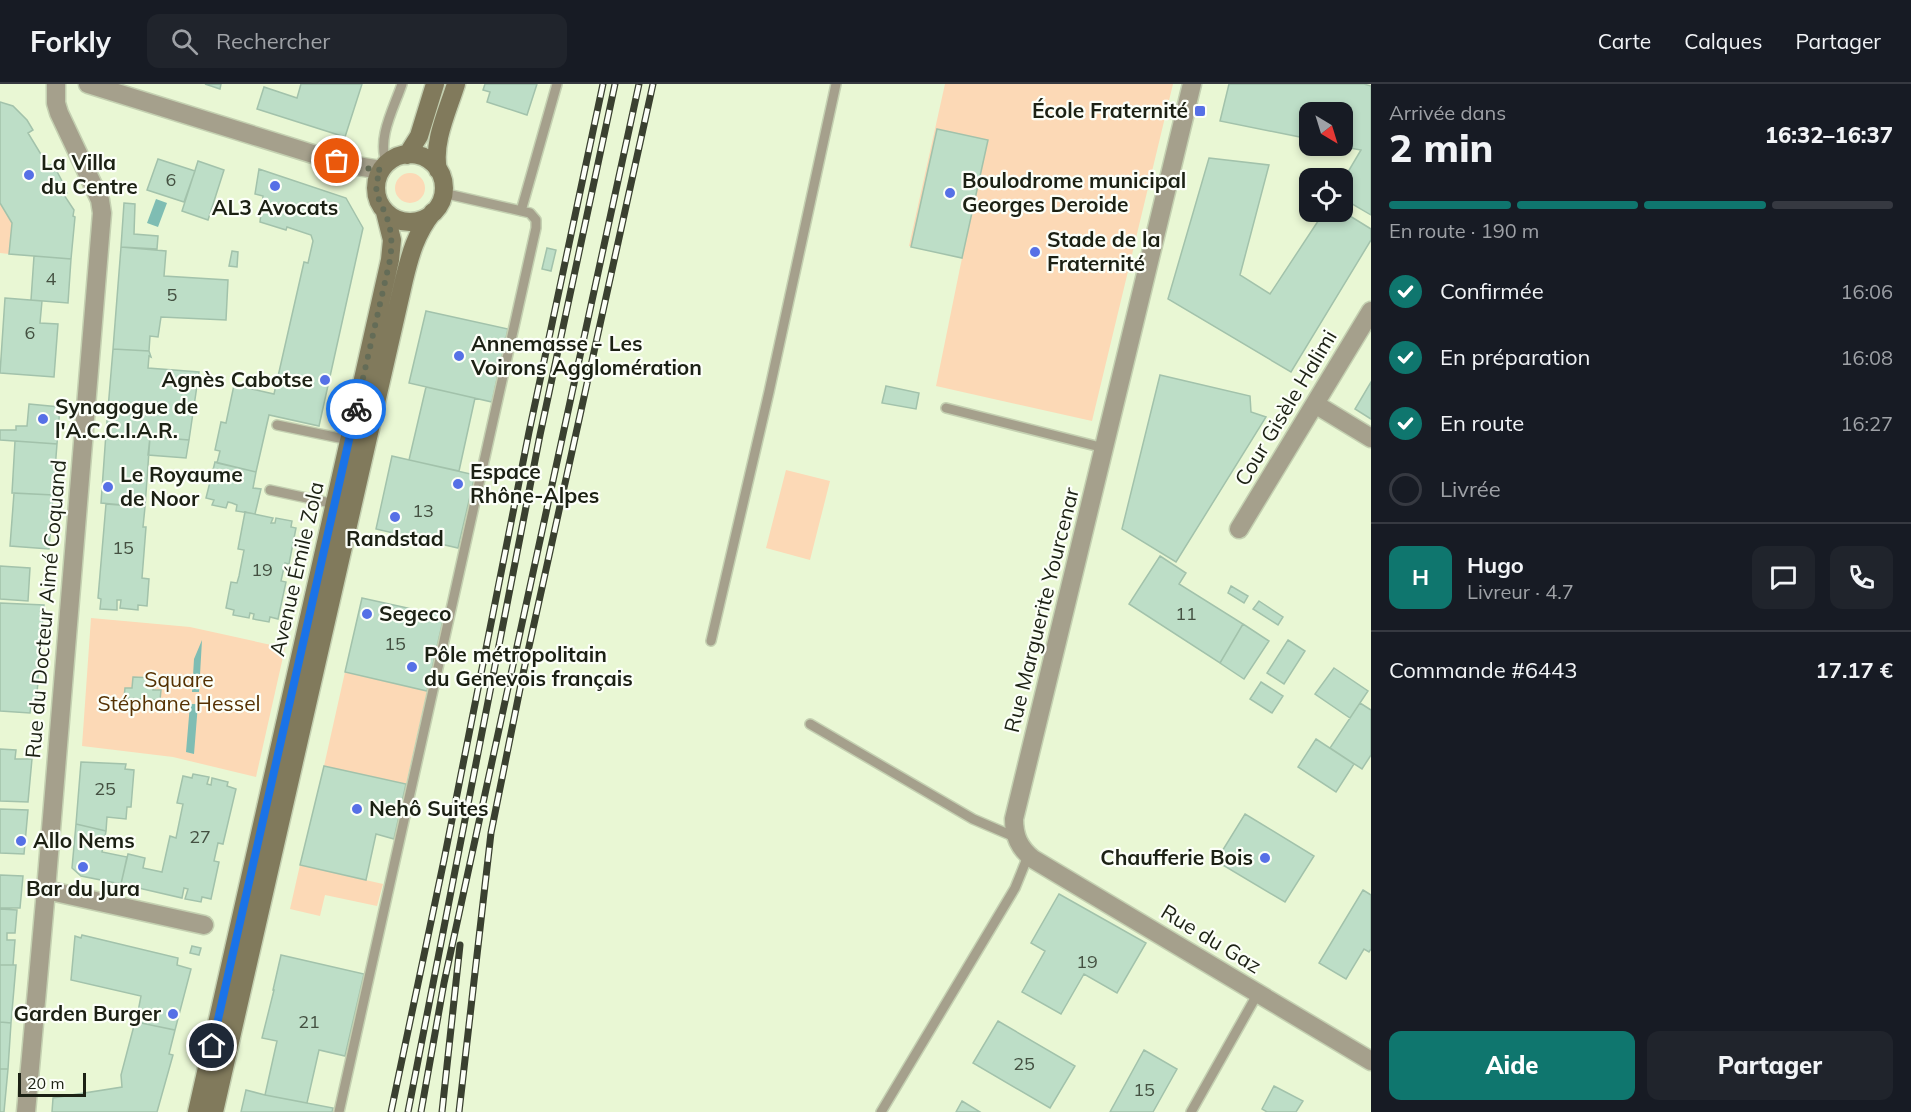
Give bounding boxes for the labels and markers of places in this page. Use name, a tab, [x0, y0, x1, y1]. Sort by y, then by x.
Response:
place label: École Fraternité	[1032, 97, 1188, 123]
marker: École Fraternité	[1193, 104, 1207, 118]
pin	[311, 135, 362, 186]
place label: La Villa du Centre	[41, 149, 138, 199]
place label: Boulodrome municipal Georges Deroide	[962, 167, 1186, 217]
marker: La Villa du Centre	[22, 168, 36, 182]
marker: AL3 Avocats	[268, 179, 282, 193]
marker: Boulodrome municipal Georges Deroide	[943, 186, 957, 200]
place label: AL3 Avocats	[212, 194, 338, 220]
place label: Stade de la Fraternité	[1047, 226, 1160, 276]
marker: Stade de la Fraternité	[1028, 245, 1042, 259]
place label: Annemasse - Les Voirons Agglomération	[470, 330, 702, 380]
marker: Annemasse - Les Voirons Agglomération	[452, 349, 466, 363]
place label: Agnès Cabotse	[161, 366, 313, 392]
marker: Agnès Cabotse	[318, 373, 332, 387]
place label: Synagogue de l'A.C.C.I.A.R.	[55, 393, 198, 443]
marker: Synagogue de l'A.C.C.I.A.R.	[36, 412, 50, 426]
place label: Espace Rhône-Alpes	[470, 458, 599, 508]
place label: Le Royaume de Noor	[120, 461, 243, 511]
marker: Espace Rhône-Alpes	[451, 477, 465, 491]
marker: Le Royaume de Noor	[101, 480, 115, 494]
marker: Randstad	[388, 510, 402, 524]
place label: Randstad	[346, 525, 444, 551]
place label: Segeco	[379, 600, 451, 626]
marker: Segeco	[360, 607, 374, 621]
place label: Pôle métropolitain du Genevois français	[424, 641, 633, 691]
marker: Pôle métropolitain du Genevois français	[405, 660, 419, 674]
place label: Nehô Suites	[369, 795, 489, 821]
marker: Nehô Suites	[350, 802, 364, 816]
place label: Allo Nems	[33, 827, 135, 853]
marker: Allo Nems	[14, 834, 28, 848]
place label: Chaufferie Bois	[1100, 844, 1253, 870]
marker: Chaufferie Bois	[1258, 851, 1272, 865]
marker: Bar du Jura	[76, 860, 90, 874]
place label: Bar du Jura	[26, 875, 140, 901]
place label: Garden Burger	[13, 1000, 162, 1026]
marker: Garden Burger	[166, 1007, 180, 1021]
pin	[186, 1020, 237, 1071]

